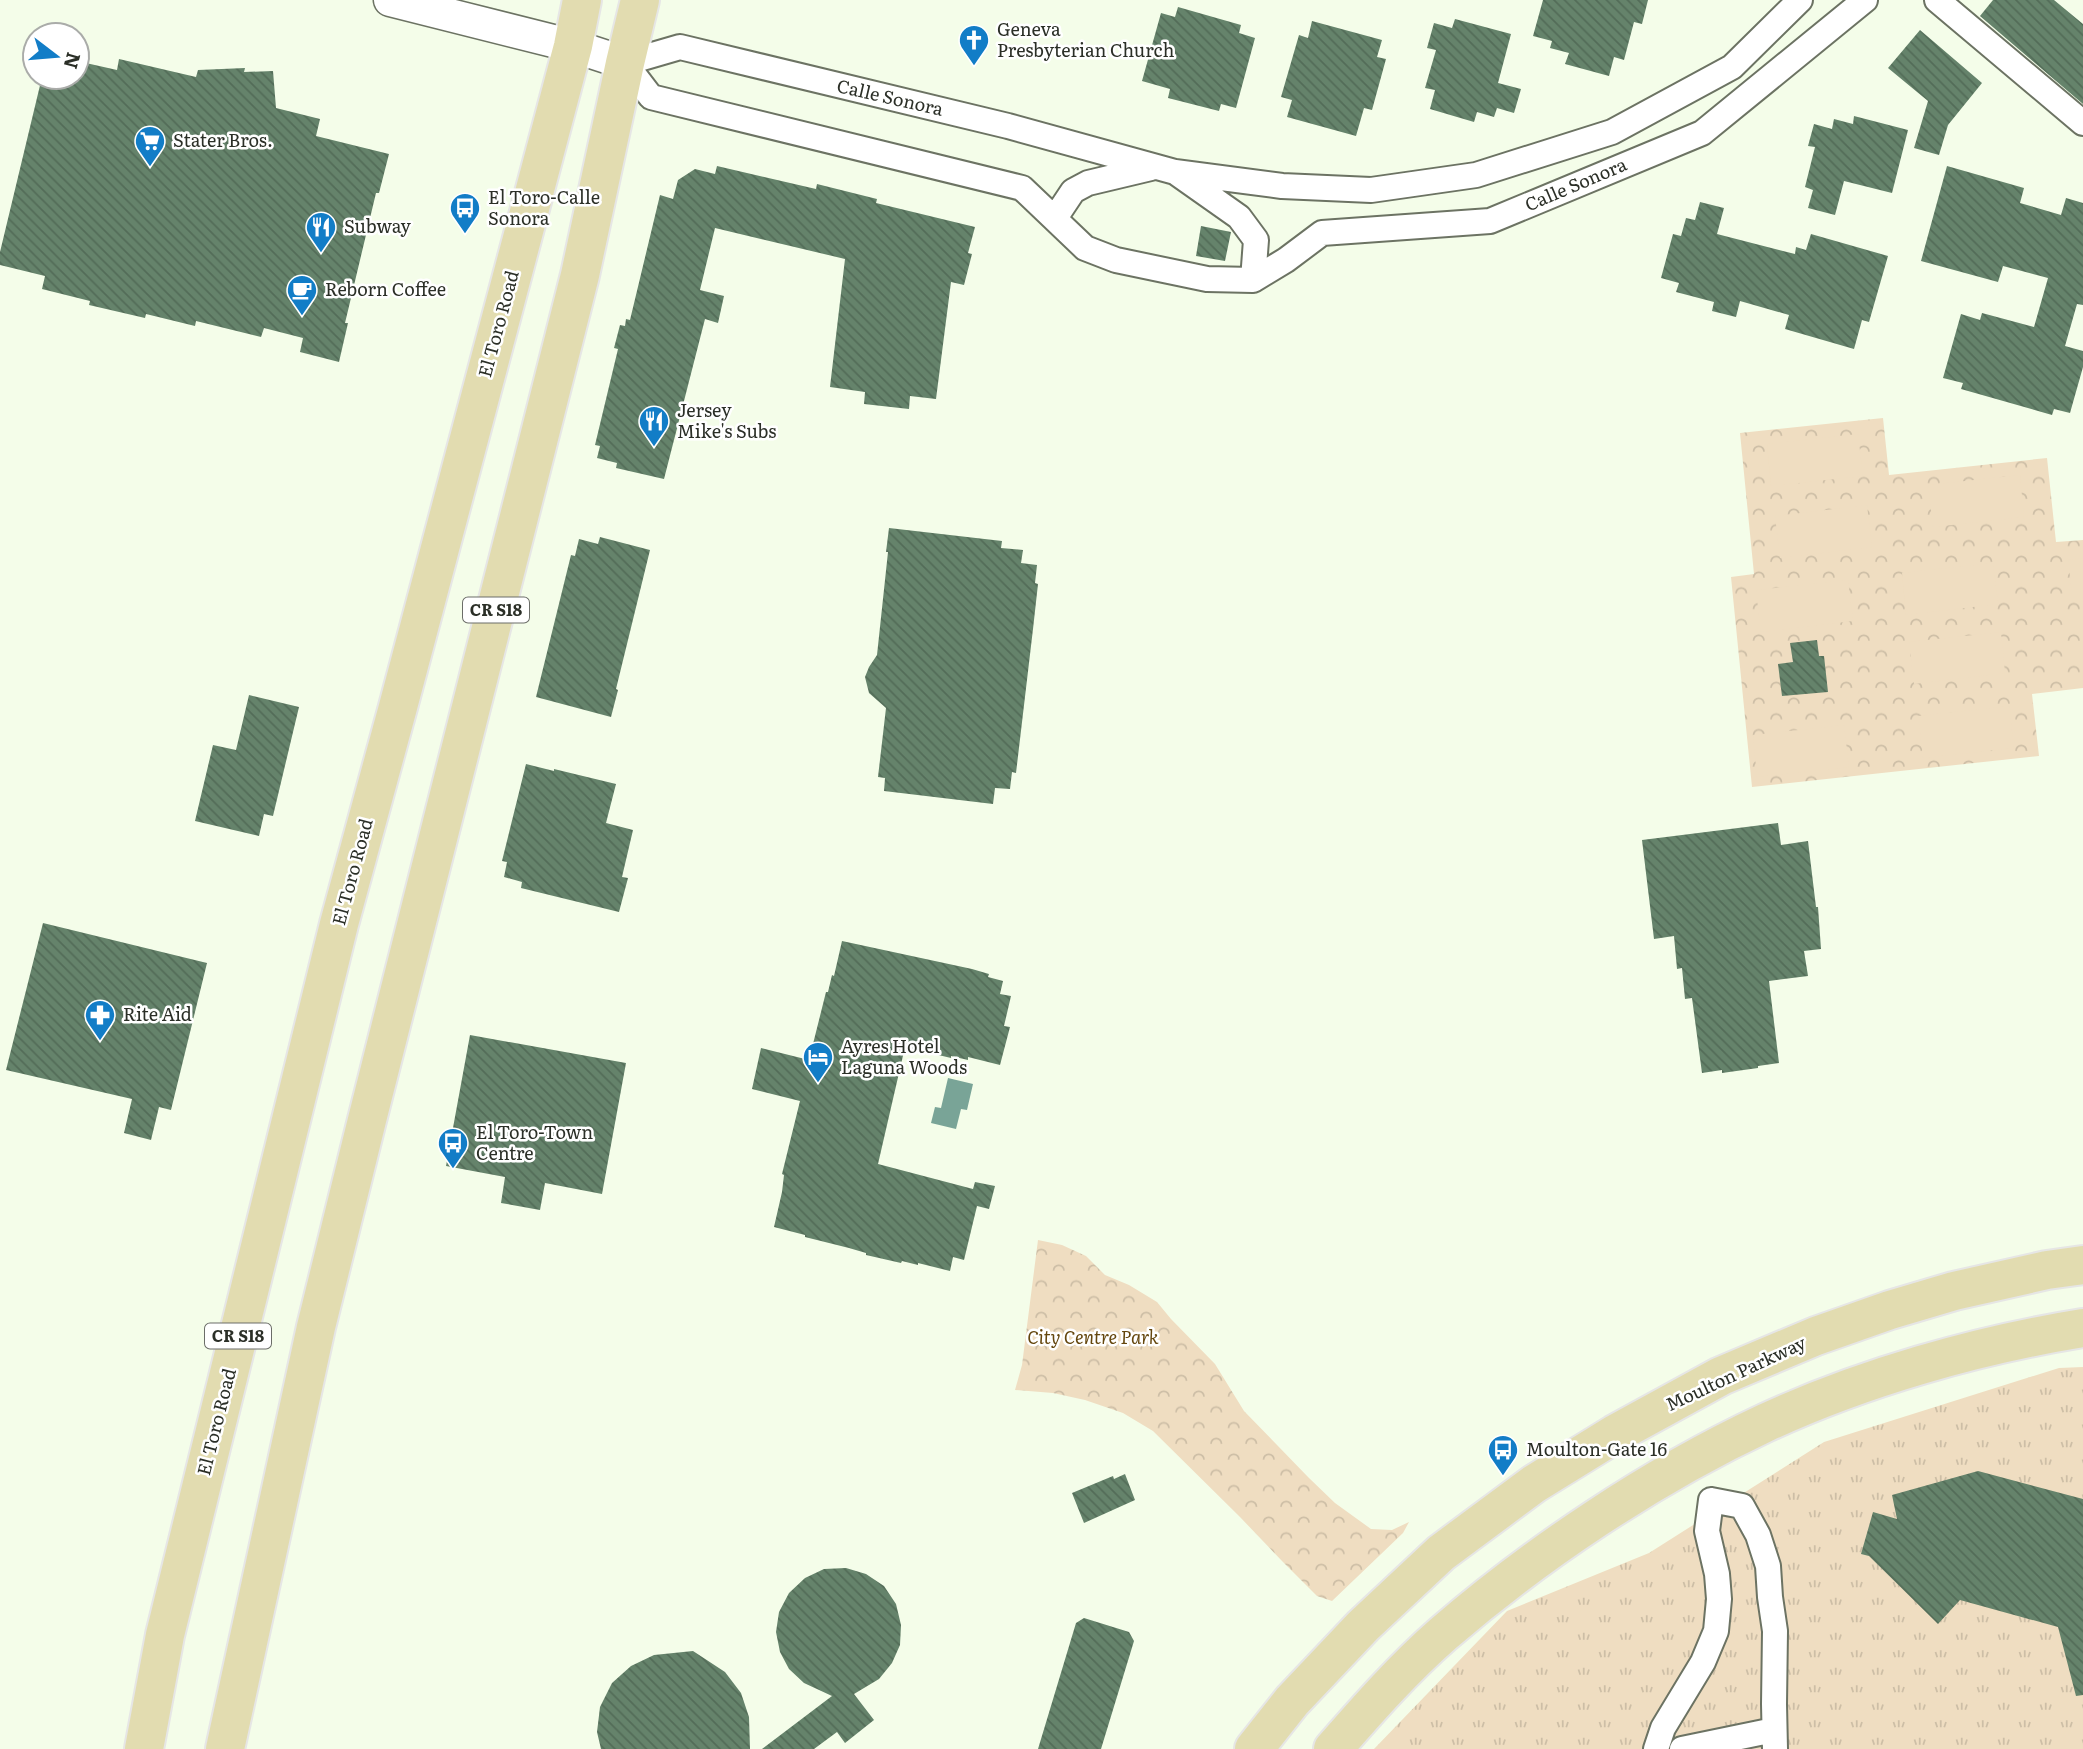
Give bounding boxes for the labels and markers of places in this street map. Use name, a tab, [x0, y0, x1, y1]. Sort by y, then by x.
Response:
place label: Geneva Presbyterian Church	[997, 15, 1174, 63]
church icon: Geneva Presbyterian Church	[957, 23, 991, 67]
supermarket icon: Stater Bros.	[133, 124, 167, 168]
place label: Stater Bros.	[173, 126, 273, 153]
place label: El Toro-Calle Sonora	[488, 183, 600, 231]
bus stop icon: El Toro-Calle Sonora	[448, 191, 482, 235]
restaurant icon: Subway	[304, 210, 338, 254]
place label: Subway	[344, 212, 411, 239]
cafe icon: Reborn Coffee	[285, 273, 319, 317]
place label: Reborn Coffee	[325, 275, 446, 302]
place label: Jersey Mike's Subs	[677, 396, 776, 444]
restaurant icon: Jersey Mike's Subs	[637, 404, 671, 448]
pharmacy icon: Rite Aid	[83, 998, 117, 1042]
place label: Rite Aid	[123, 1000, 192, 1027]
place label: Ayres Hotel Laguna Woods	[841, 1032, 967, 1080]
hotel icon: Ayres Hotel Laguna Woods	[801, 1040, 835, 1084]
place label: El Toro-Town Centre	[476, 1118, 593, 1166]
bus stop icon: El Toro-Town Centre	[436, 1126, 470, 1170]
bus stop icon: Moulton-Gate 16	[1486, 1433, 1520, 1477]
place label: Moulton-Gate 16	[1526, 1435, 1667, 1462]

